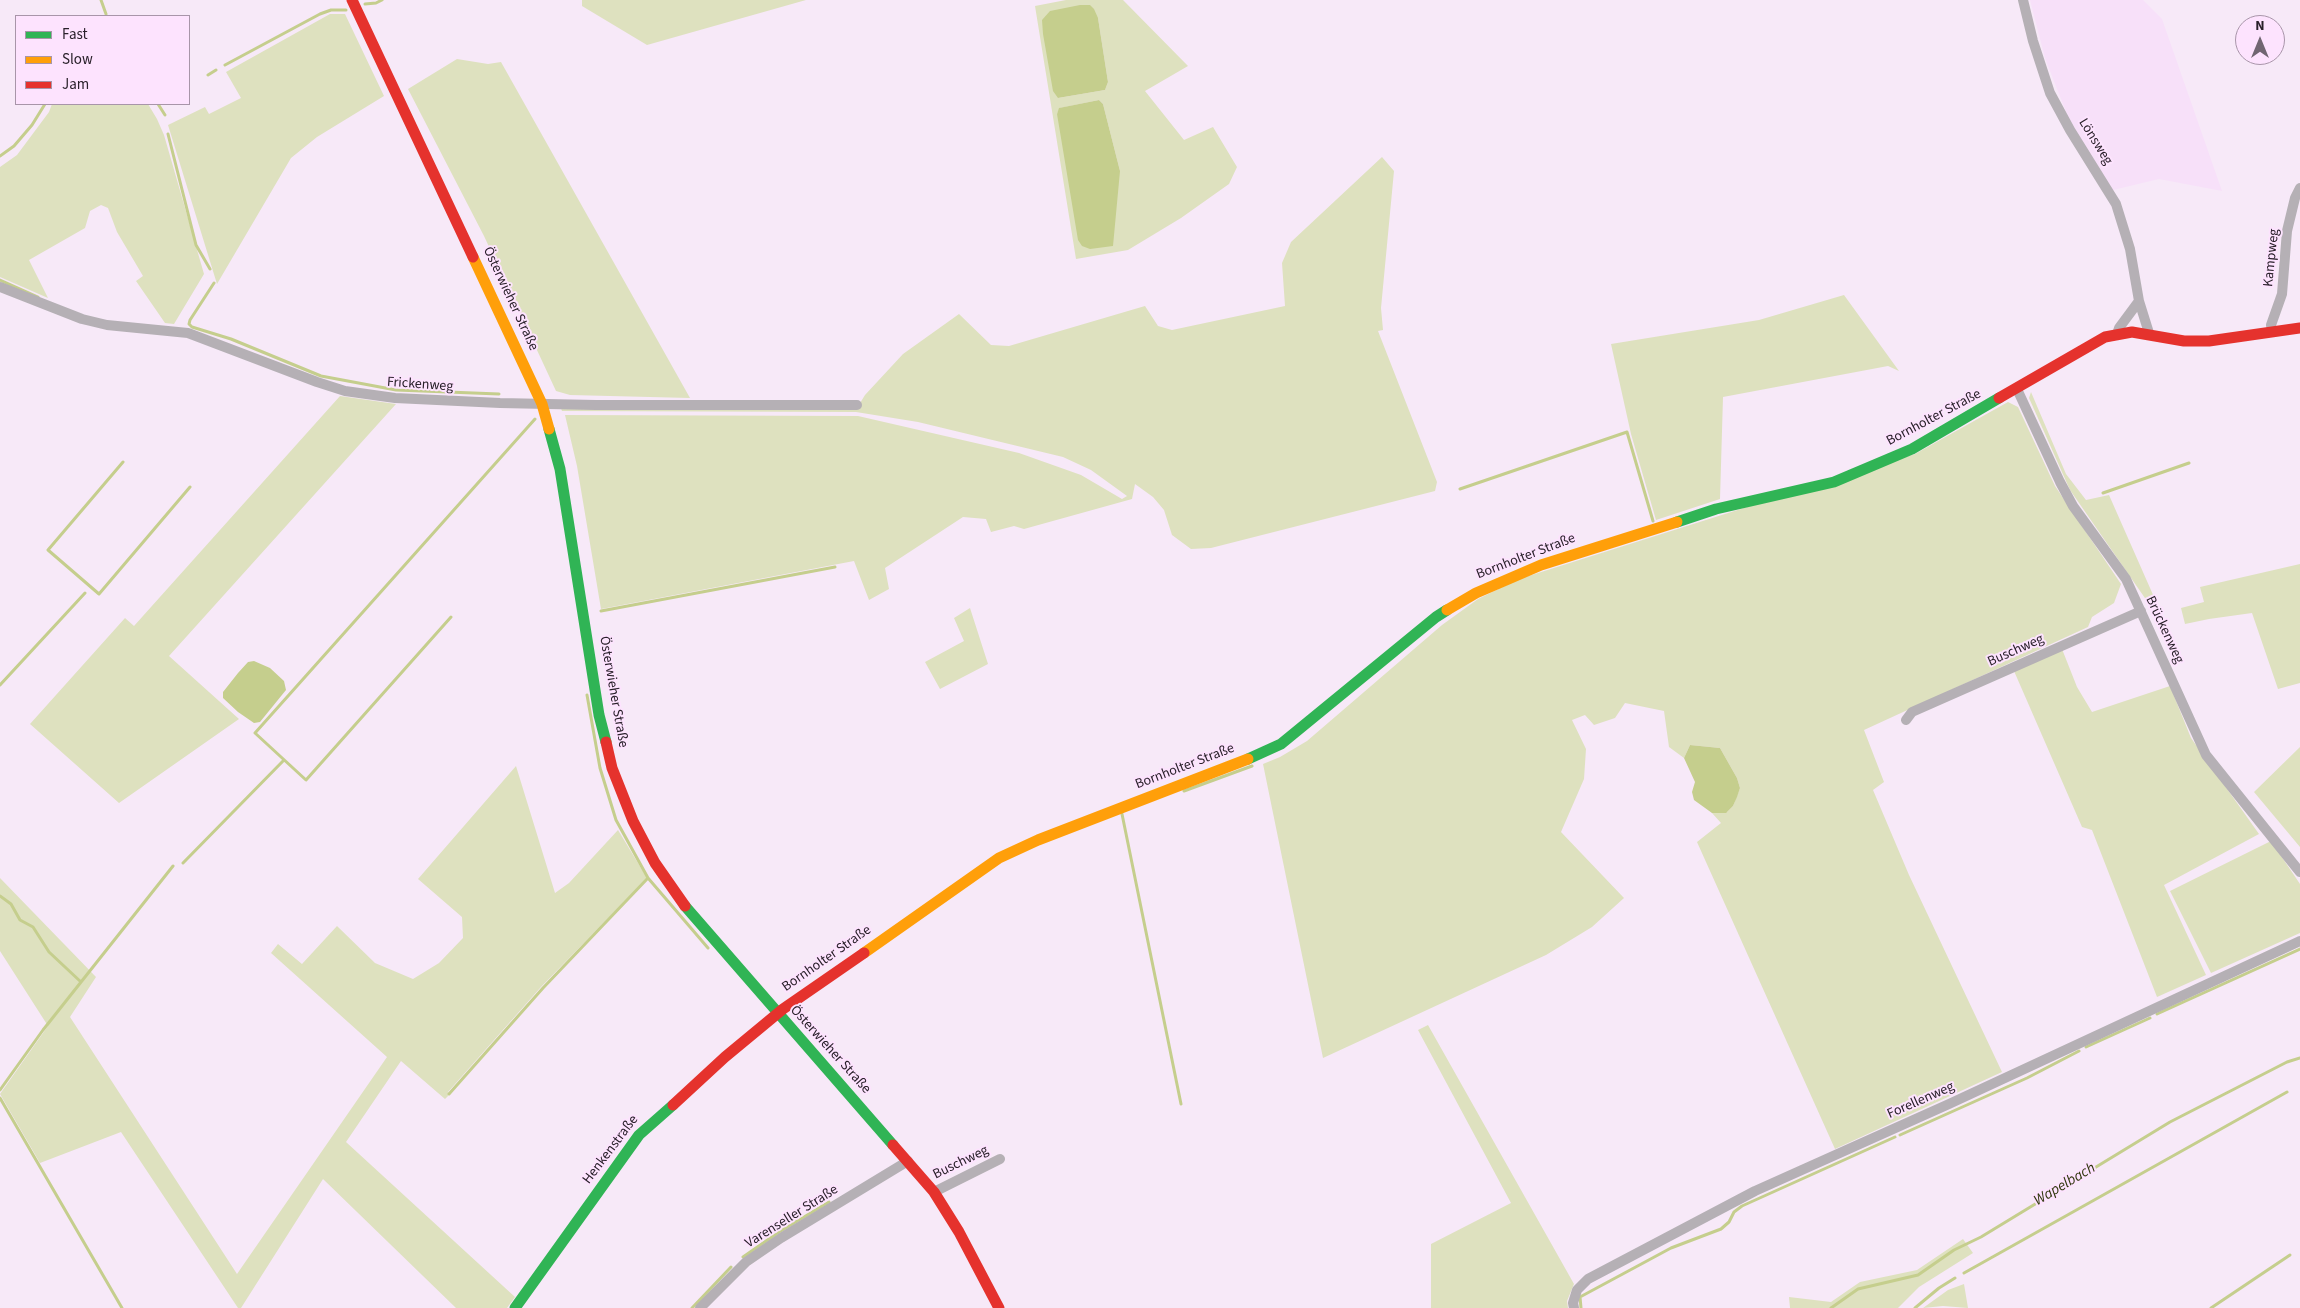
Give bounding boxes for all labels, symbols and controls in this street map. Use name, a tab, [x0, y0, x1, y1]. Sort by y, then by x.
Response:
legend	[15, 15, 190, 105]
north arrow	[2235, 15, 2285, 65]
text: N	[2255, 16, 2265, 36]
text: Fast	[62, 24, 88, 45]
text: Slow	[62, 49, 93, 70]
text: Jam	[62, 74, 89, 95]
street label: Lönsweg	[2074, 116, 2116, 168]
street label: Kampweg	[2261, 228, 2283, 288]
street label: Österwieher Straße	[479, 244, 541, 354]
street label: Frickenweg	[386, 374, 454, 396]
street label: Bornholter Straße	[1884, 386, 1984, 450]
street label: Bornholter Straße	[1474, 530, 1578, 584]
street label: Brückenweg	[2141, 594, 2187, 666]
street label: Buschweg	[1985, 631, 2047, 671]
street label: Österwieher Straße	[595, 635, 631, 749]
street label: Bornholter Straße	[1133, 740, 1237, 794]
street label: Bornholter Straße	[779, 922, 875, 996]
street label: Österwieher Straße	[786, 1003, 874, 1097]
street label: Forellenweg	[1885, 1079, 1957, 1123]
street label: Henkenstraße	[580, 1112, 642, 1188]
street label: Buschweg	[931, 1142, 991, 1184]
water label: Wapelbach	[2031, 1160, 2099, 1210]
street label: Varenseller Straße	[742, 1182, 842, 1252]

